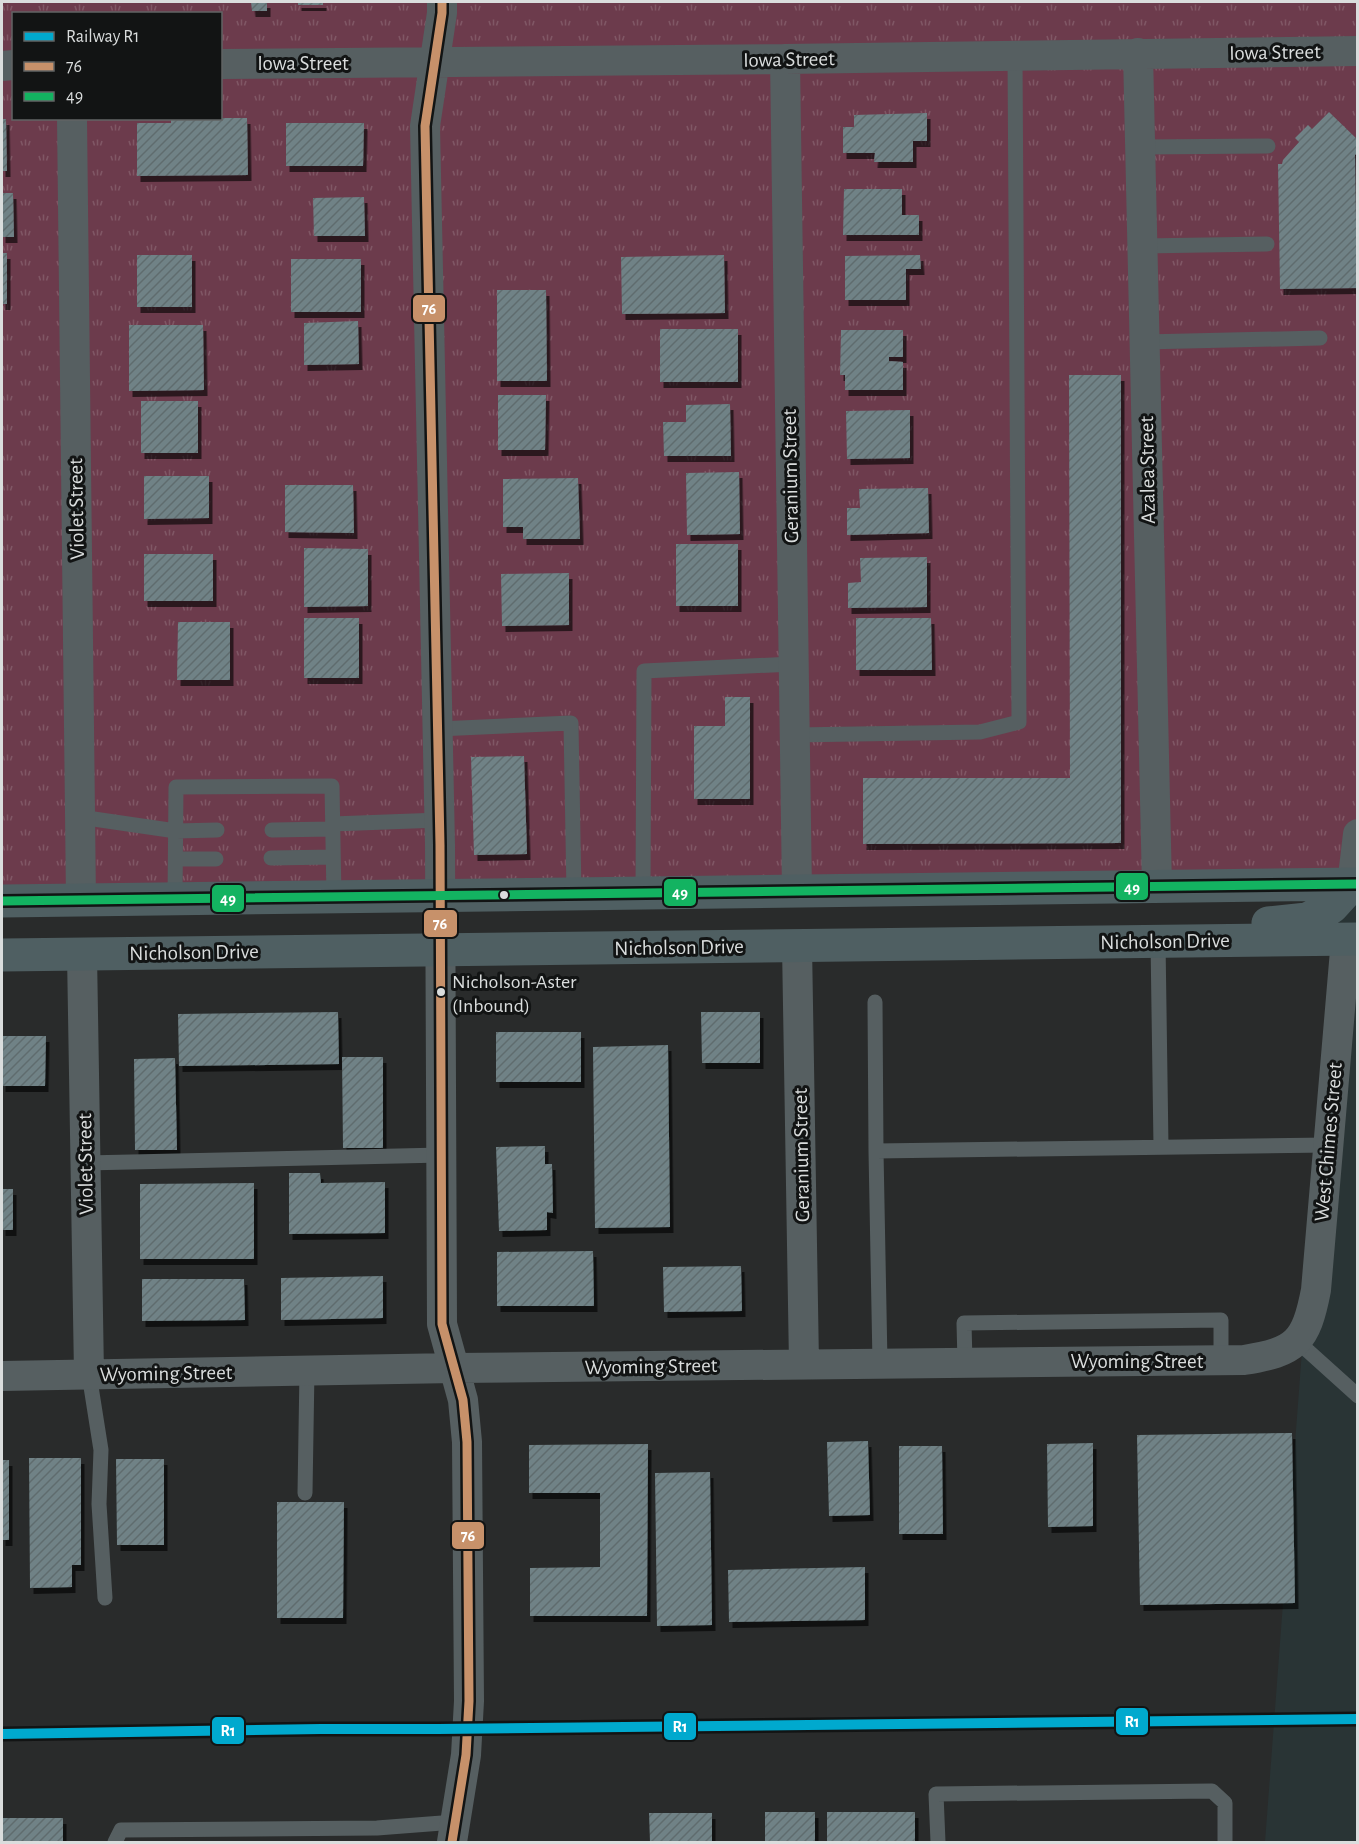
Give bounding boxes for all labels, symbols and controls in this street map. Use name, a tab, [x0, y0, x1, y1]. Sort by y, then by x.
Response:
legend	[12, 12, 222, 120]
text: Railway R1	[66, 28, 140, 46]
street label: Iowa Street	[1229, 41, 1321, 64]
street label: Iowa Street	[743, 48, 835, 71]
street label: Iowa Street	[257, 53, 349, 74]
text: 76	[66, 58, 82, 76]
text: 49	[66, 88, 83, 106]
line badge: 76	[412, 294, 446, 323]
text: 76	[422, 301, 437, 317]
street label: Geranium Street	[779, 408, 802, 543]
street label: Azalea Street	[1136, 416, 1159, 524]
street label: Violet Street	[65, 458, 88, 560]
line badge: 49	[1115, 872, 1149, 901]
line badge: 49	[663, 878, 697, 907]
text: 49	[1124, 880, 1140, 896]
line badge: 49	[211, 884, 245, 913]
text: 49	[672, 885, 688, 901]
unlabelled marker	[498, 889, 510, 901]
text: 49	[220, 891, 236, 907]
line badge: 76	[423, 909, 458, 938]
text: 76	[433, 916, 448, 932]
street label: Nicholson Drive	[1100, 930, 1230, 953]
street label: Nicholson Drive	[614, 936, 744, 959]
street label: Nicholson Drive	[129, 941, 259, 964]
place label: Nicholson-Aster (Inbound)	[452, 972, 577, 1016]
marker: Nicholson-Aster (Inbound)	[435, 986, 447, 998]
street label: West Chimes Street	[1311, 1061, 1346, 1222]
street label: Geranium Street	[790, 1087, 813, 1222]
street label: Violet Street	[74, 1113, 97, 1215]
street label: Wyoming Street	[1071, 1351, 1204, 1372]
street label: Wyoming Street	[584, 1355, 718, 1378]
street label: Wyoming Street	[99, 1362, 233, 1385]
line badge: 76	[451, 1521, 485, 1550]
text: 76	[461, 1528, 476, 1544]
line badge: R1	[1115, 1707, 1149, 1736]
line badge: R1	[663, 1712, 697, 1741]
text: R1	[1124, 1714, 1140, 1730]
line badge: R1	[211, 1716, 245, 1745]
text: R1	[672, 1719, 688, 1735]
text: R1	[220, 1723, 236, 1739]

